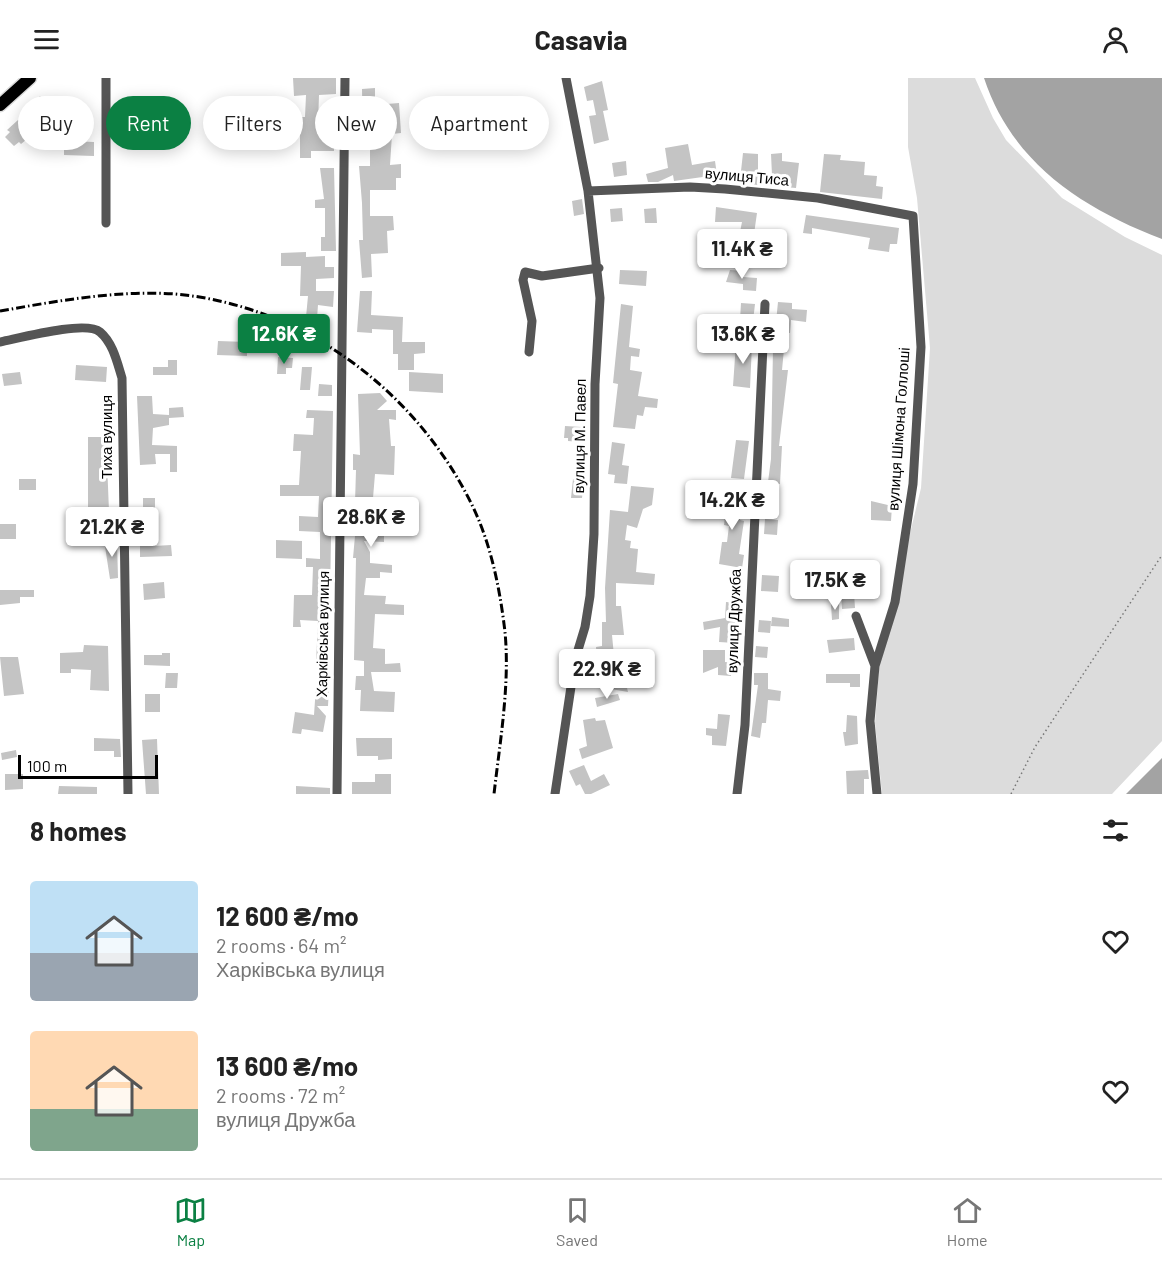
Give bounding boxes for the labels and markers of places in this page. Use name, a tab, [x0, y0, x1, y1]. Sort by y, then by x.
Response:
pin: 11.4K ₴	[687, 229, 797, 280]
pin: 12.6K ₴	[229, 314, 339, 365]
pin: 13.6K ₴	[688, 314, 798, 365]
pin: 14.2K ₴	[677, 480, 787, 531]
pin: 28.6K ₴	[316, 497, 426, 548]
pin: 21.2K ₴	[57, 507, 167, 558]
pin: 17.5K ₴	[780, 560, 890, 611]
pin: 22.9K ₴	[552, 649, 662, 700]

